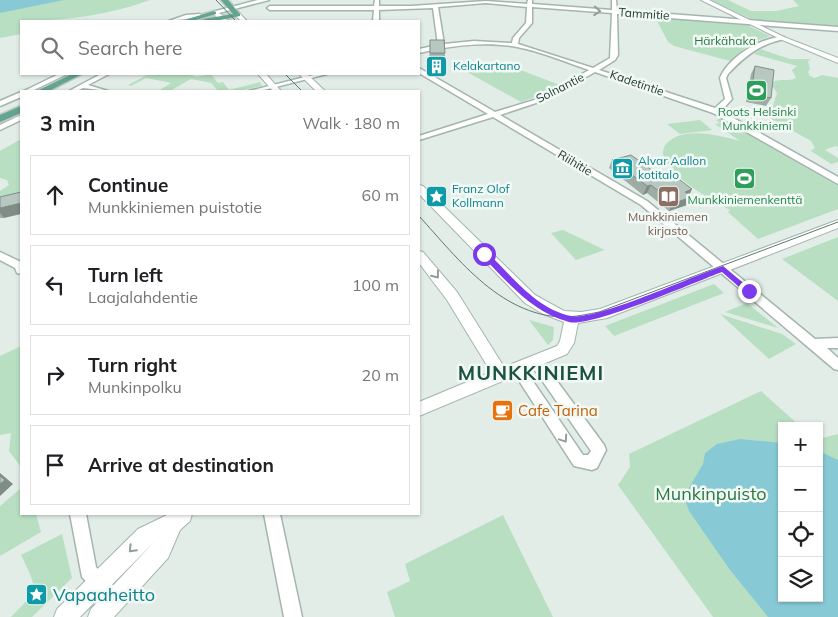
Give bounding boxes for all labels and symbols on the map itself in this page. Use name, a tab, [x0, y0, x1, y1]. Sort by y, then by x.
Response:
street label: Tammitie	[618, 4, 670, 23]
one-way arrow	[594, 5, 602, 16]
park label: Härkähaka	[694, 33, 756, 48]
building icon: Kelakartano	[425, 54, 449, 78]
place label: Kelakartano	[453, 58, 520, 73]
street label: Kadetintie	[608, 66, 666, 99]
street label: Solnantie	[533, 69, 586, 106]
sports icon: Roots Helsinki Munkkiniemi	[745, 79, 769, 103]
place label: Roots Helsinki Munkkiniemi	[718, 104, 796, 133]
street label: Riihitie	[555, 146, 595, 179]
place label: Alvar Aallon kotitalo	[638, 153, 706, 182]
museum icon: Alvar Aallon kotitalo	[610, 156, 634, 180]
sports icon: Munkkiniemenkenttä	[733, 167, 757, 191]
place label: Franz Olof Kollmann	[452, 181, 510, 210]
place icon: Franz Olof Kollmann	[424, 184, 448, 208]
library icon: Munkkiniemen kirjasto	[656, 184, 680, 208]
place label: Munkkiniemenkenttä	[687, 192, 803, 207]
place label: Munkkiniemen kirjasto	[628, 209, 708, 238]
route start	[473, 243, 496, 266]
one-way arrow	[430, 269, 438, 278]
route end	[738, 280, 761, 303]
district label: MUNKKINIEMI	[458, 360, 604, 385]
cafe icon: Cafe Tarina	[490, 399, 514, 423]
place label: Cafe Tarina	[518, 401, 598, 420]
one-way arrow	[558, 433, 567, 443]
park label: Munkinpuisto	[655, 482, 767, 505]
one-way arrow	[129, 543, 138, 552]
place icon: Vapaaheitto	[25, 583, 49, 607]
place label: Vapaaheitto	[53, 583, 155, 606]

